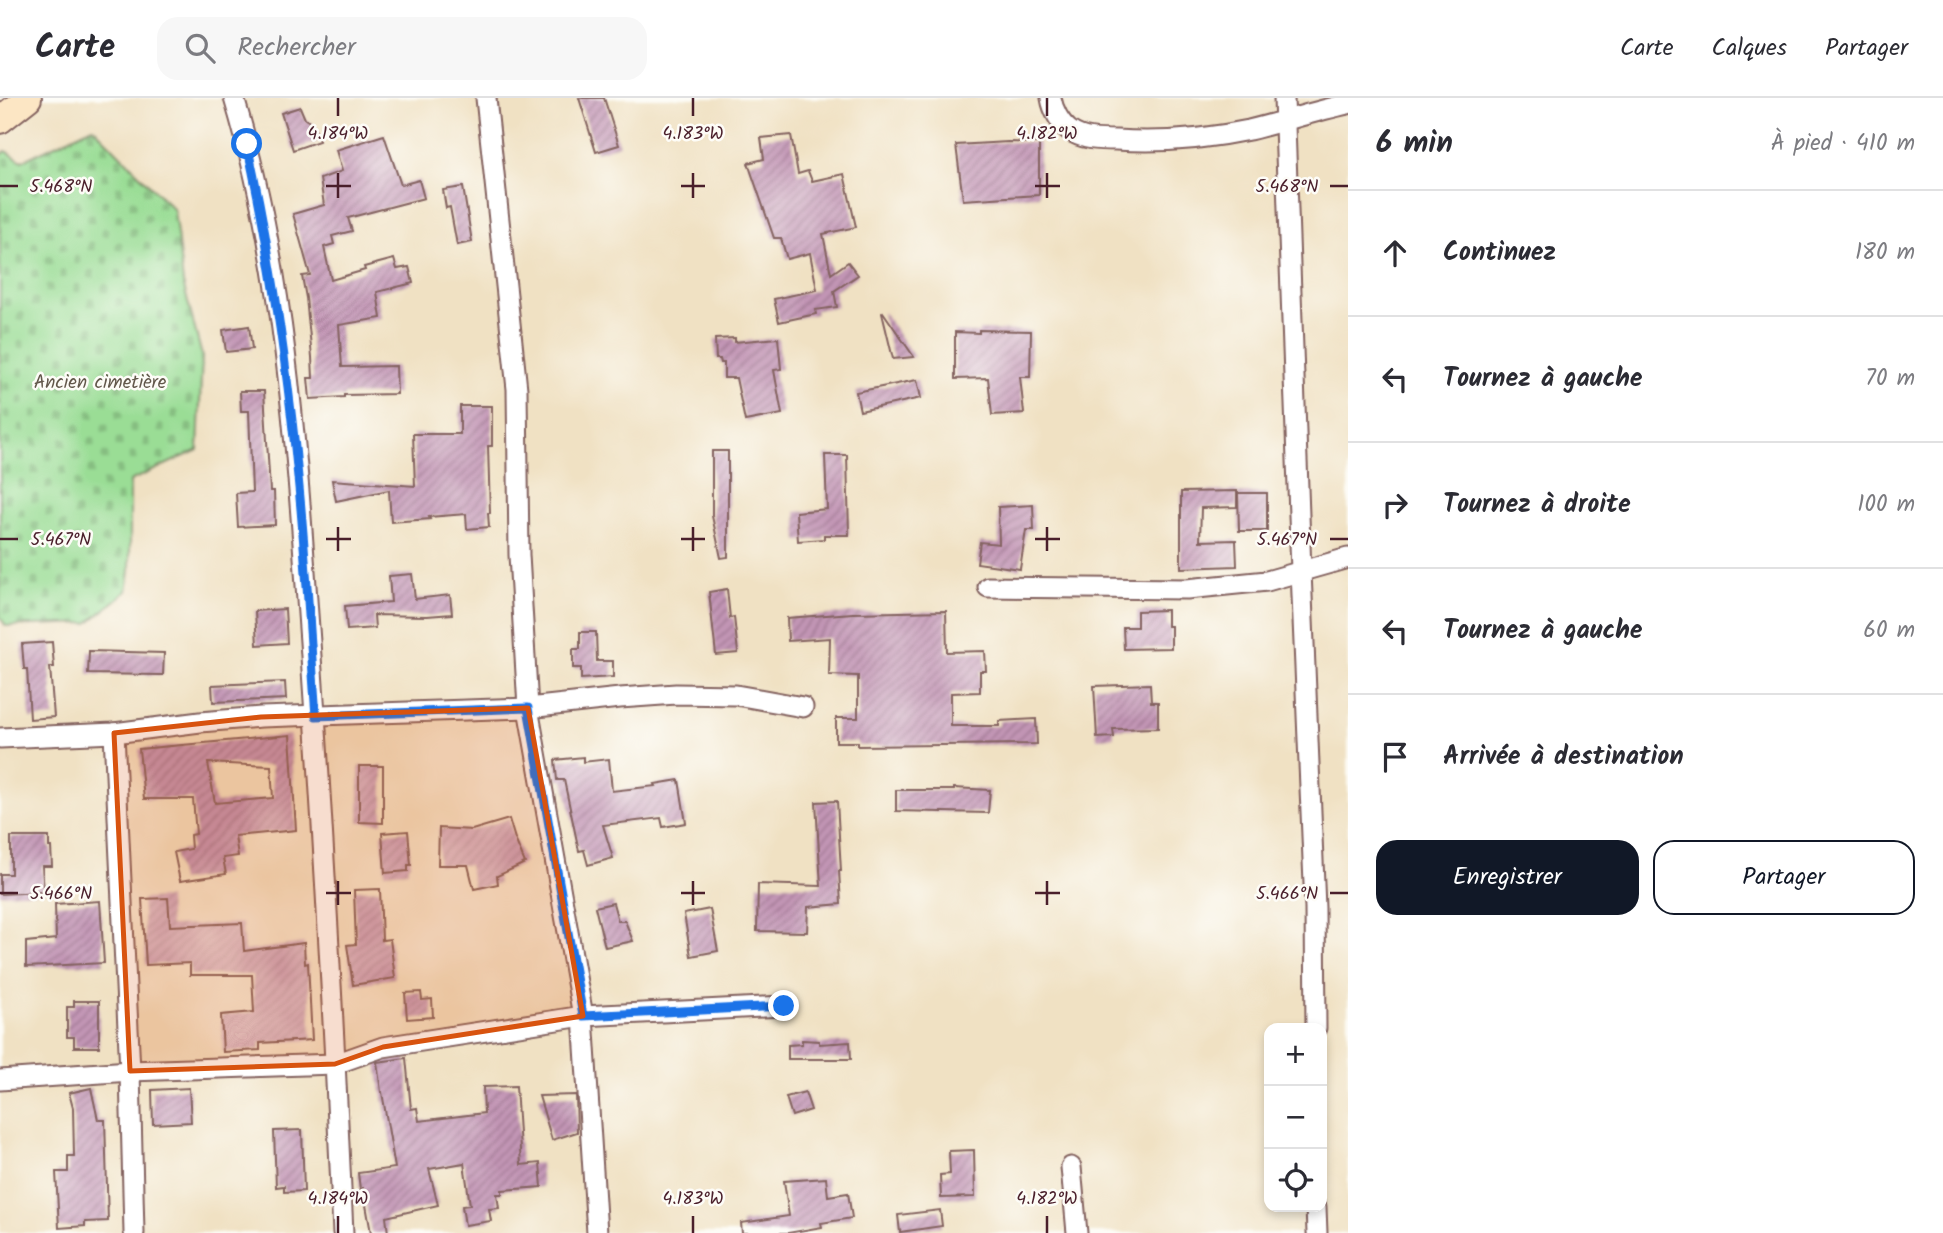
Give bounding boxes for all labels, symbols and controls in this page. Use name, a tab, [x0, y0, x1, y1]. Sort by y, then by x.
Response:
search box	[157, 17, 647, 80]
text: Carte	[35, 22, 115, 75]
text: Rechercher	[237, 27, 356, 69]
icon: search	[181, 29, 219, 67]
text: Carte	[1620, 29, 1674, 68]
text: Calques	[1712, 29, 1787, 68]
text: Partager	[1825, 29, 1908, 68]
text: 4.184°W	[308, 120, 368, 149]
text: 4.183°W	[662, 120, 724, 149]
text: 4.182°W	[1016, 120, 1078, 149]
text: 6 min	[1376, 120, 1453, 168]
text: À pied · 410 m	[1771, 126, 1915, 162]
route start	[231, 128, 262, 159]
text: 5.468°N	[30, 173, 92, 202]
text: 5.468°N	[1256, 173, 1318, 202]
text: Continuez	[1443, 232, 1556, 274]
icon: ahead	[1376, 234, 1414, 272]
text: 180 m	[1855, 235, 1915, 271]
text: Tournez à gauche	[1443, 358, 1643, 400]
icon: left	[1376, 360, 1414, 398]
text: 70 m	[1865, 361, 1915, 397]
park label: Ancien cimetière	[34, 368, 167, 398]
text: Tournez à droite	[1443, 484, 1631, 526]
icon: right	[1376, 486, 1414, 524]
text: 100 m	[1857, 487, 1915, 523]
text: 5.467°N	[31, 526, 91, 555]
text: 5.467°N	[1257, 526, 1317, 555]
text: Tournez à gauche	[1443, 610, 1643, 652]
icon: left	[1376, 612, 1414, 650]
text: 60 m	[1863, 613, 1915, 649]
text: Arrivée à destination	[1443, 736, 1684, 778]
icon: arrive	[1376, 738, 1414, 776]
button: Enregistrer	[1376, 840, 1639, 915]
button: Partager	[1653, 840, 1915, 915]
text: 5.466°N	[30, 880, 92, 909]
text: 5.466°N	[1256, 880, 1318, 909]
route end	[768, 990, 799, 1021]
map controls	[1264, 1023, 1327, 1212]
button: +	[1264, 1023, 1327, 1086]
button: −	[1264, 1086, 1327, 1149]
button: locate	[1264, 1149, 1327, 1212]
text: 4.184°W	[308, 1185, 368, 1214]
text: 4.183°W	[662, 1185, 724, 1214]
text: 4.182°W	[1016, 1185, 1078, 1214]

